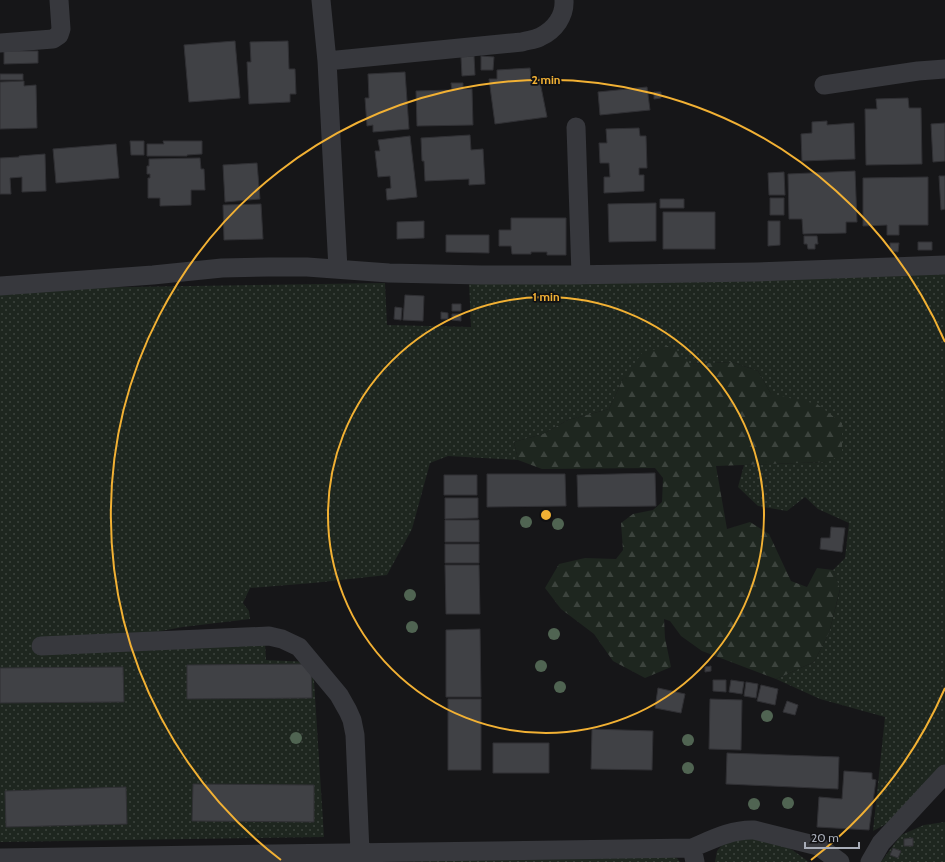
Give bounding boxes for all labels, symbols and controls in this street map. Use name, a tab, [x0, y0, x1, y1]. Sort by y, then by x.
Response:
text: 2 min	[532, 72, 560, 87]
text: 1 min	[532, 289, 560, 304]
centre of rings	[539, 508, 553, 522]
scale bar	[805, 824, 859, 850]
text: 20 m	[811, 830, 839, 845]

